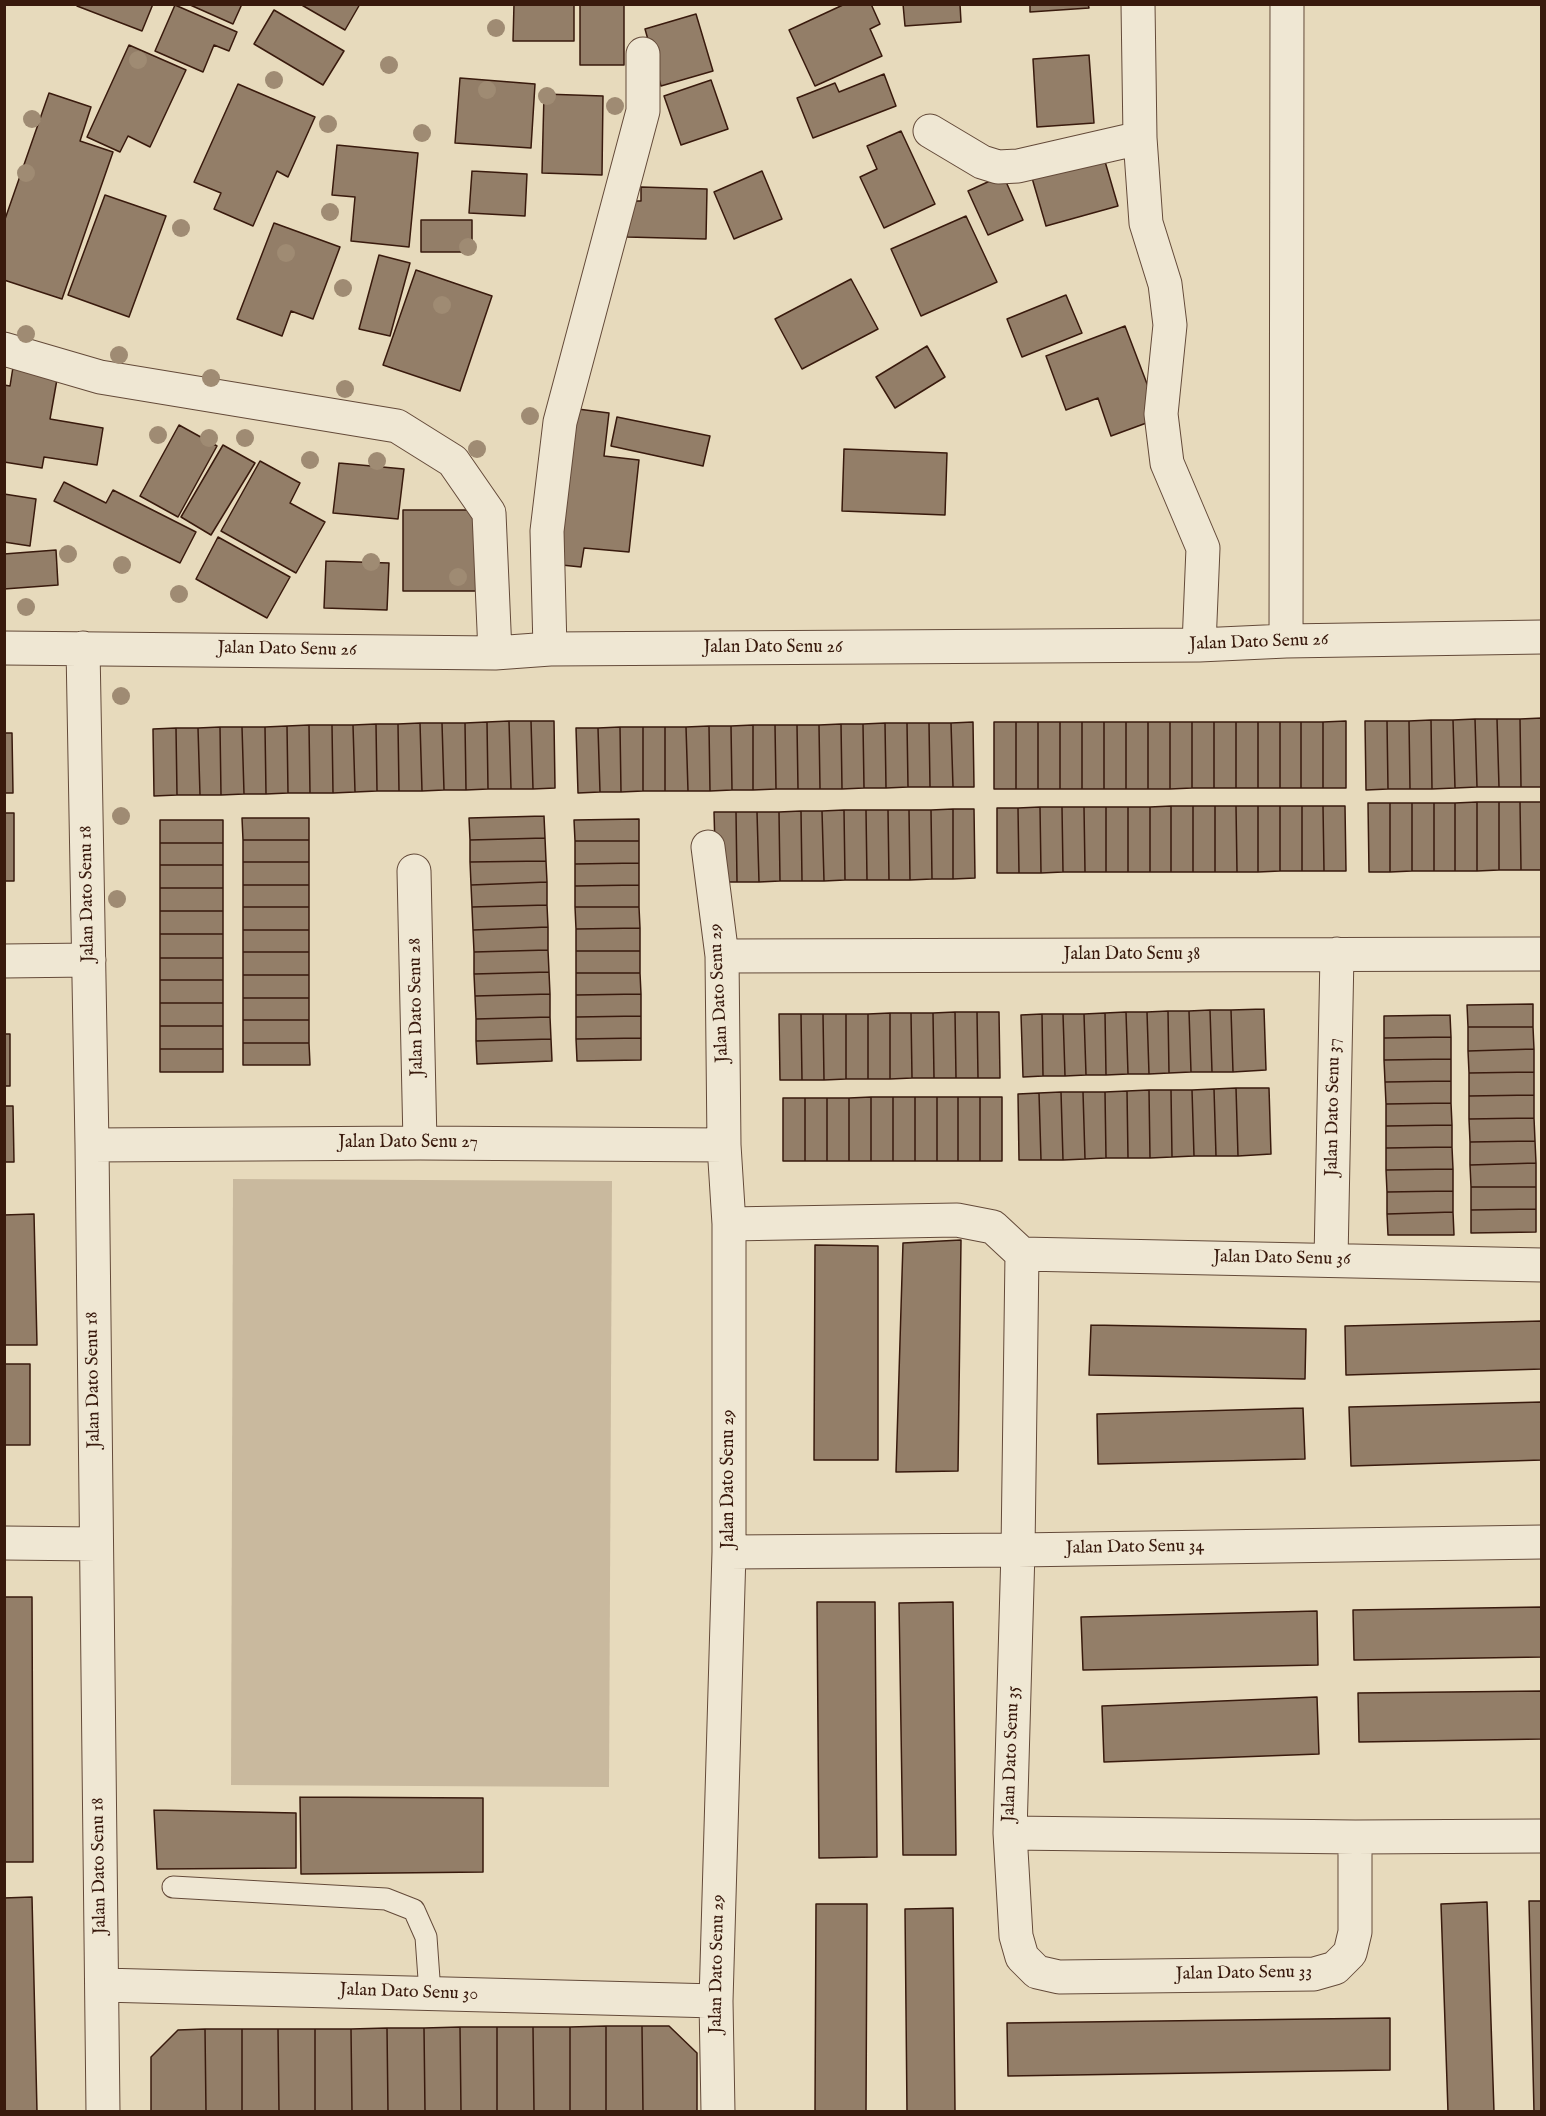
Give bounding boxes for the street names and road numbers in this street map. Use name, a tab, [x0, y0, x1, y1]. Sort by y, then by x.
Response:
street label: Jalan Dato Senu 26	[1189, 630, 1329, 656]
street label: Jalan Dato Senu 26	[703, 637, 843, 659]
street label: Jalan Dato Senu 26	[217, 638, 357, 662]
street label: Jalan Dato Senu 18	[76, 825, 100, 963]
street label: Jalan Dato Senu 29	[706, 923, 734, 1063]
street label: Jalan Dato Senu 28	[405, 938, 429, 1076]
street label: Jalan Dato Senu 38	[1064, 944, 1200, 966]
street label: Jalan Dato Senu 37	[1322, 1038, 1346, 1176]
street label: Jalan Dato Senu 27	[338, 1132, 478, 1154]
street label: Jalan Dato Senu 36	[1213, 1247, 1351, 1271]
street label: Jalan Dato Senu 18	[82, 1311, 106, 1449]
street label: Jalan Dato Senu 29	[718, 1409, 740, 1549]
street label: Jalan Dato Senu 34	[1066, 1536, 1204, 1560]
street label: Jalan Dato Senu 35	[999, 1686, 1025, 1822]
street label: Jalan Dato Senu 18	[88, 1797, 112, 1935]
street label: Jalan Dato Senu 29	[706, 1894, 730, 2034]
street label: Jalan Dato Senu 33	[1176, 1962, 1312, 1986]
street label: Jalan Dato Senu 30	[339, 1980, 479, 2006]

